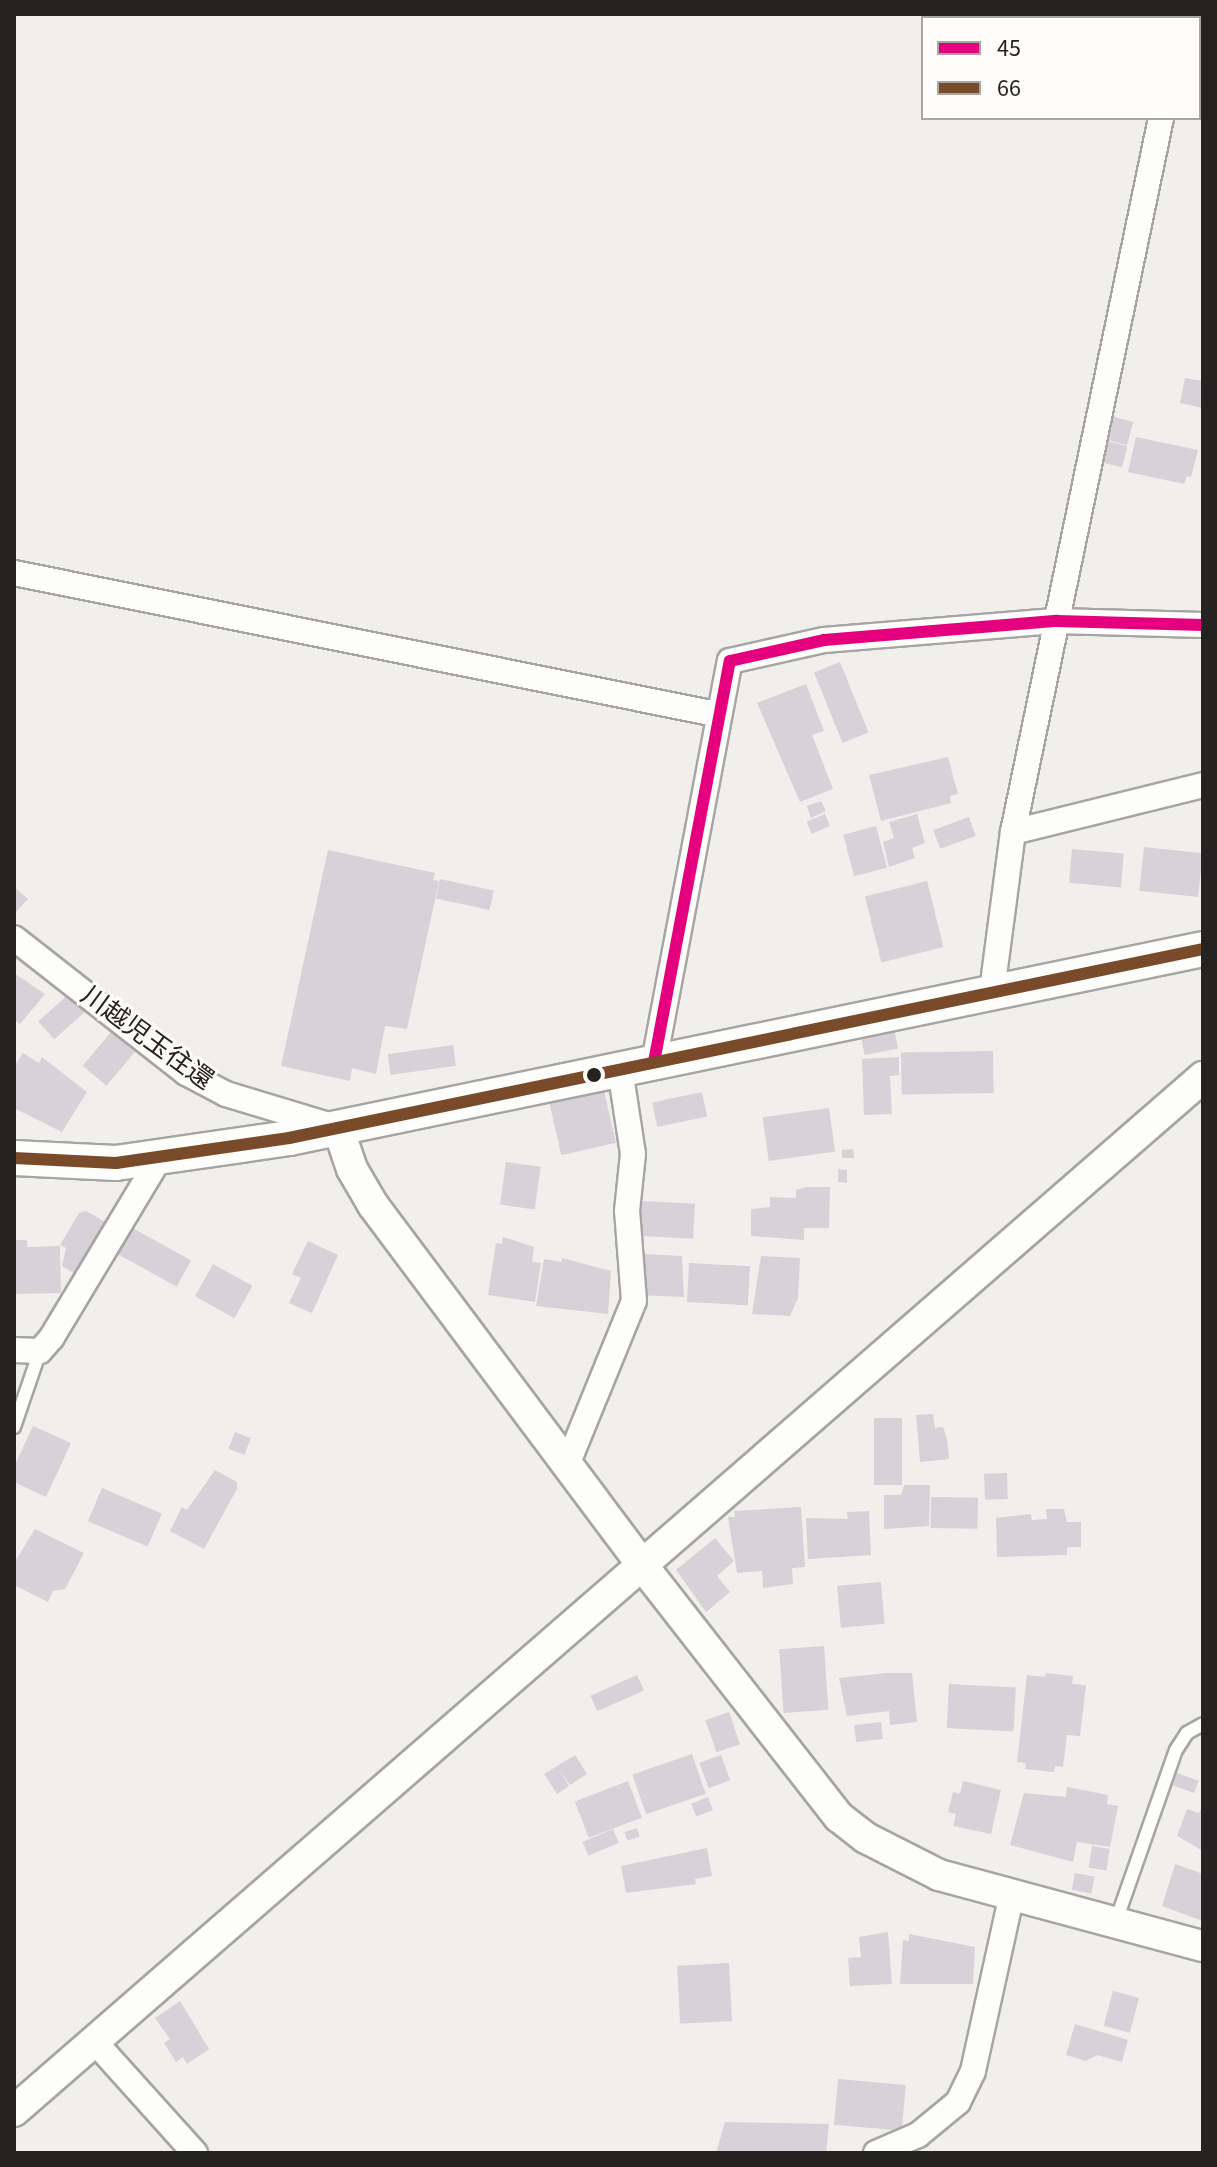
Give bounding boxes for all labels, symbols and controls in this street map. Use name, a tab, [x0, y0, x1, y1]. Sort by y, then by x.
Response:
legend	[921, 16, 1201, 120]
text: 45	[997, 31, 1021, 66]
text: 66	[997, 71, 1021, 106]
street label: 川越児玉往還	[75, 980, 219, 1096]
unlabelled marker	[586, 1067, 602, 1083]

